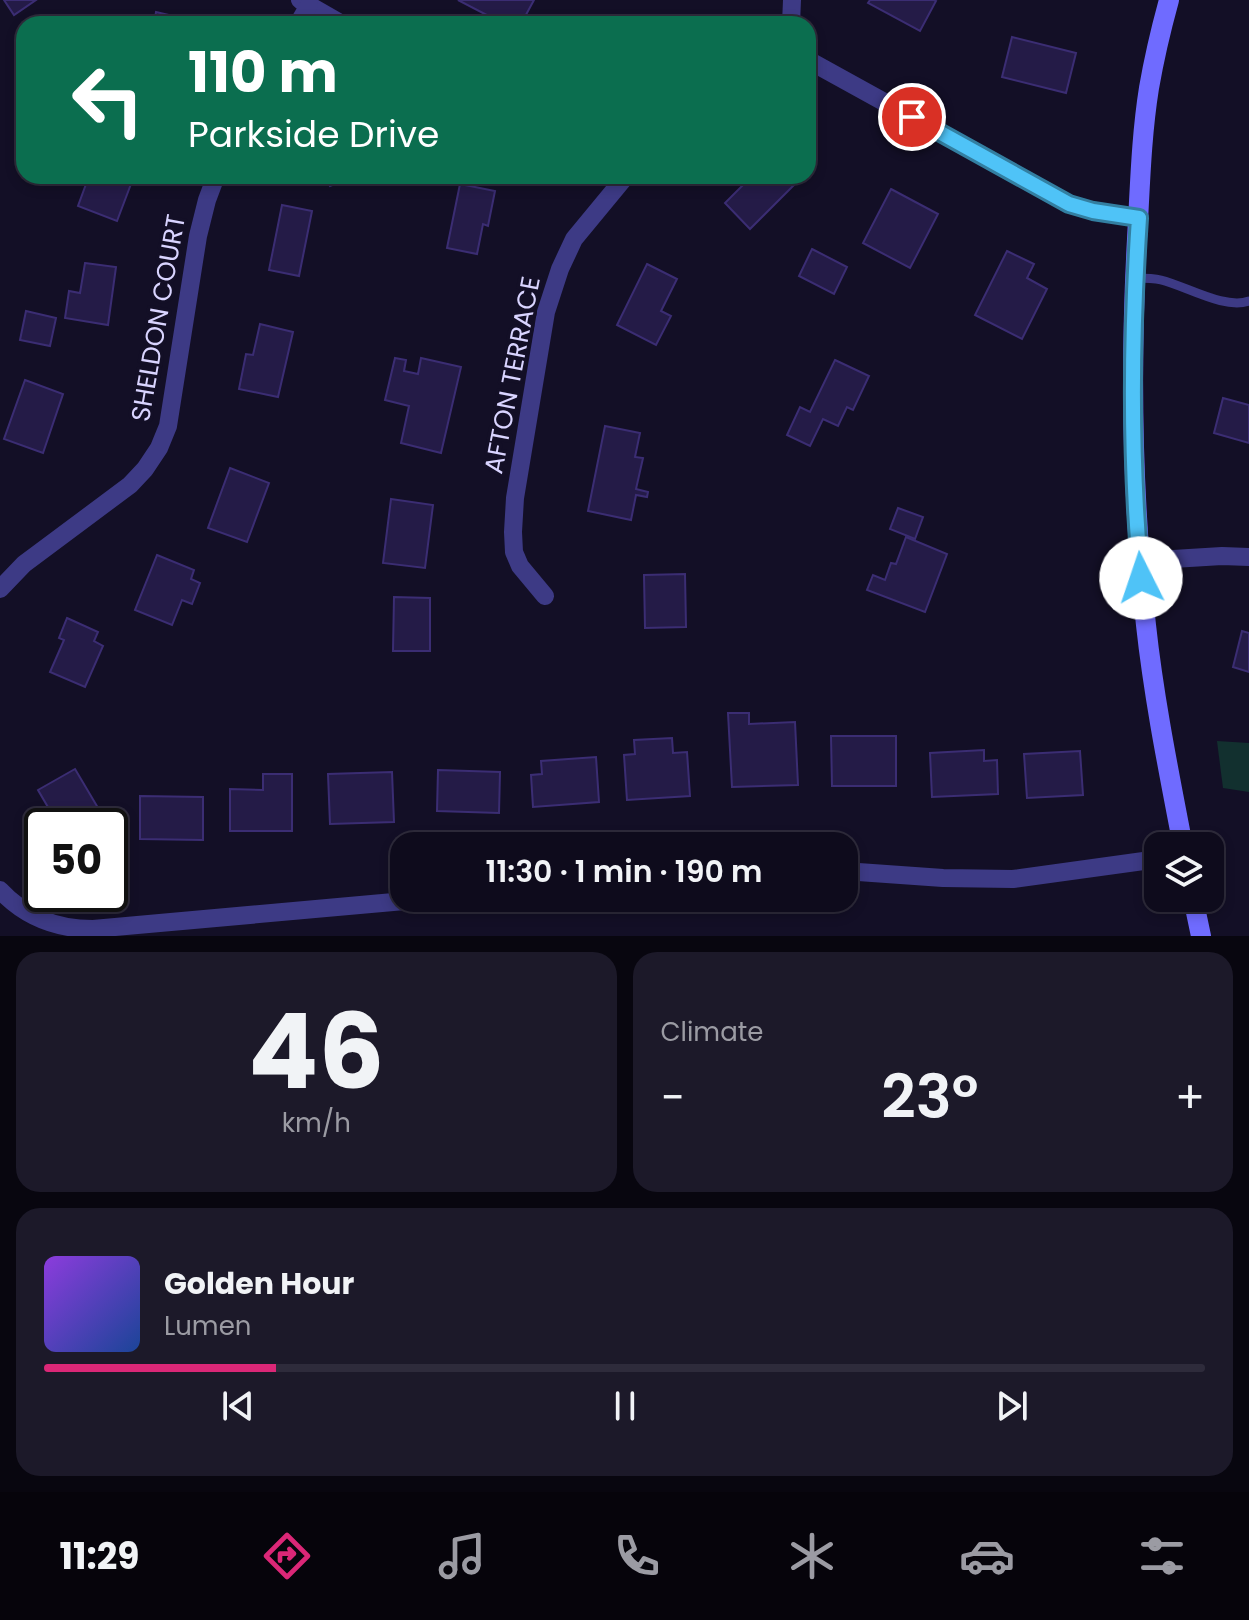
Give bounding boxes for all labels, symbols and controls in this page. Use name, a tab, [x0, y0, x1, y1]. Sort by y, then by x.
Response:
text: 110 m	[188, 33, 338, 112]
icon: left	[56, 48, 160, 152]
pin	[878, 83, 946, 151]
icon: arrive	[890, 95, 934, 139]
text: Parkside Drive	[188, 109, 439, 160]
street label: SHELDON COURT	[122, 212, 194, 424]
street label: AFTON TERRACE	[475, 273, 549, 477]
position arrow	[1099, 536, 1183, 620]
speed limit sign: 50	[24, 808, 128, 912]
map controls	[1144, 832, 1224, 912]
button: layers	[1144, 832, 1224, 912]
text: 11:30 · 1 min · 190 m	[486, 850, 762, 893]
text: 46	[248, 979, 385, 1124]
text: Climate	[661, 1014, 763, 1050]
text: 23°	[881, 1055, 978, 1139]
text: −	[661, 1067, 685, 1128]
text: +	[1175, 1067, 1205, 1128]
text: km/h	[282, 1105, 351, 1141]
text: Golden Hour	[164, 1262, 354, 1305]
text: Lumen	[164, 1308, 251, 1344]
icon: previous	[216, 1384, 260, 1428]
icon: pause	[603, 1384, 647, 1428]
icon: next	[990, 1384, 1034, 1428]
icon: directions	[259, 1528, 315, 1584]
icon: music	[434, 1528, 490, 1584]
icon: phone	[609, 1528, 665, 1584]
icon: climate	[784, 1528, 840, 1584]
icon: car	[959, 1528, 1015, 1584]
icon: filters	[1134, 1528, 1190, 1584]
text: 11:29	[60, 1531, 140, 1582]

